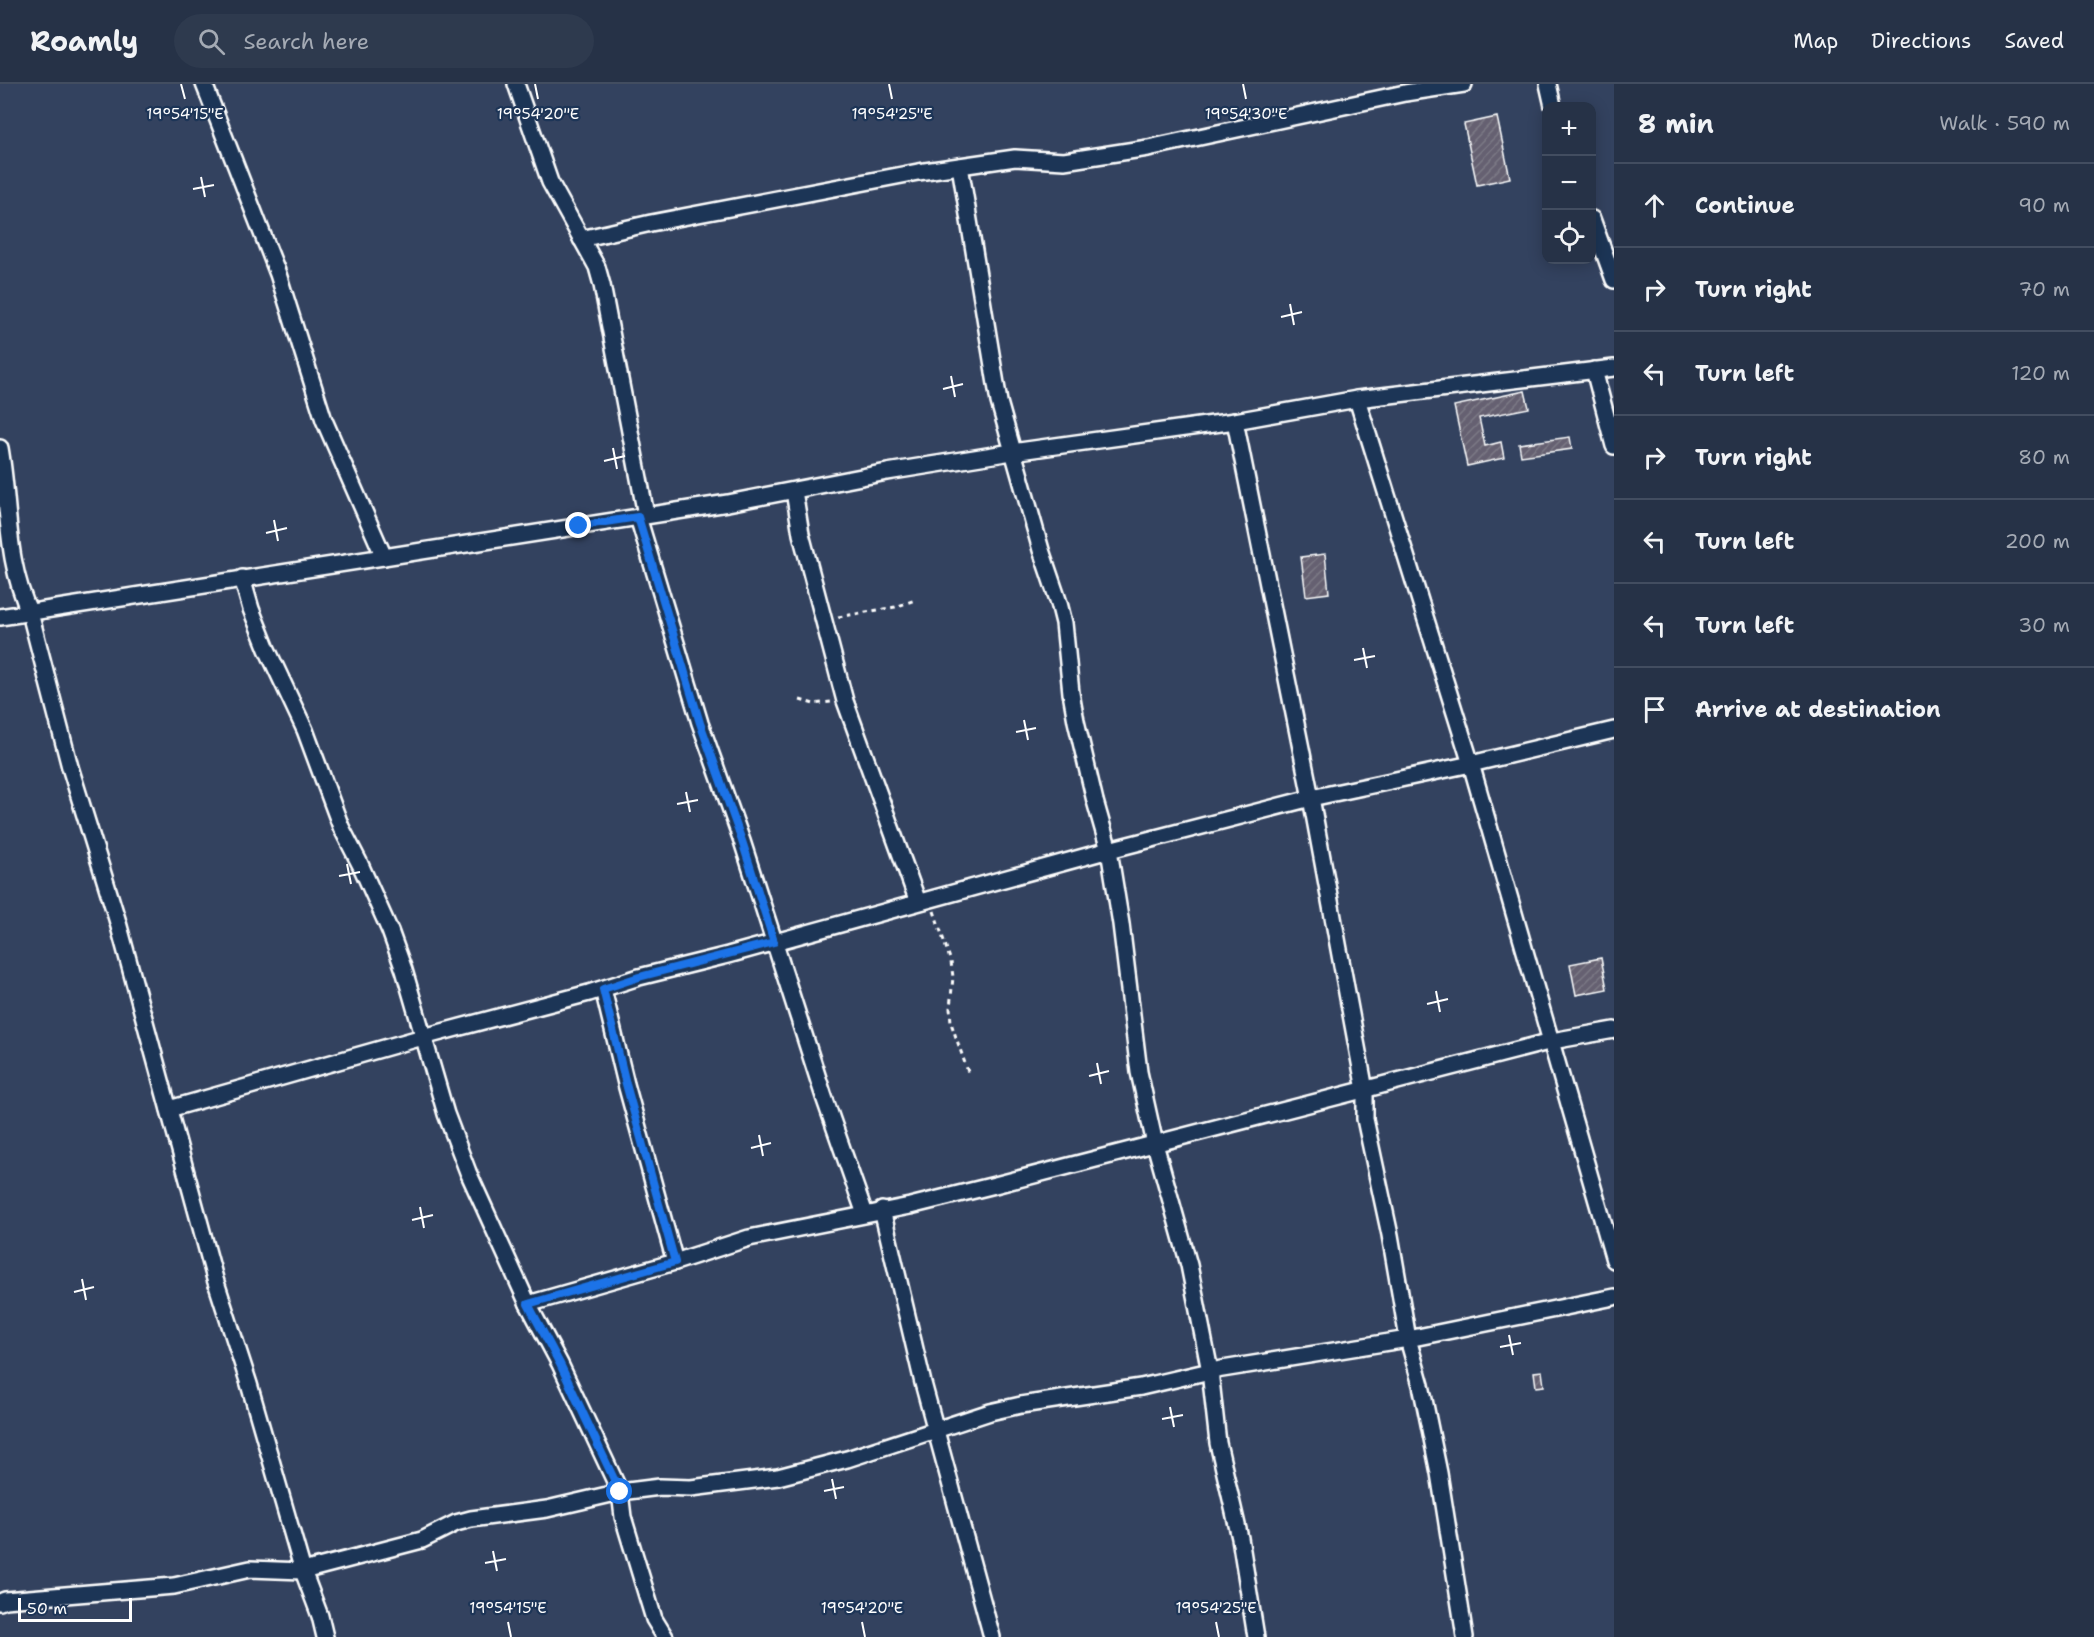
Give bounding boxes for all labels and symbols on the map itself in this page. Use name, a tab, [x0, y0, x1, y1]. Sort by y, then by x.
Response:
text: 19°54'15"E	[146, 104, 224, 124]
text: 19°54'20"E	[497, 104, 579, 124]
text: 19°54'25"E	[851, 104, 933, 124]
text: 19°54'30"E	[1205, 104, 1287, 124]
route end	[565, 512, 591, 538]
route start	[606, 1478, 632, 1504]
scale bar	[18, 1595, 132, 1622]
text: 19°54'15"E	[469, 1598, 547, 1618]
text: 19°54'20"E	[821, 1598, 903, 1618]
text: 19°54'25"E	[1175, 1598, 1257, 1618]

